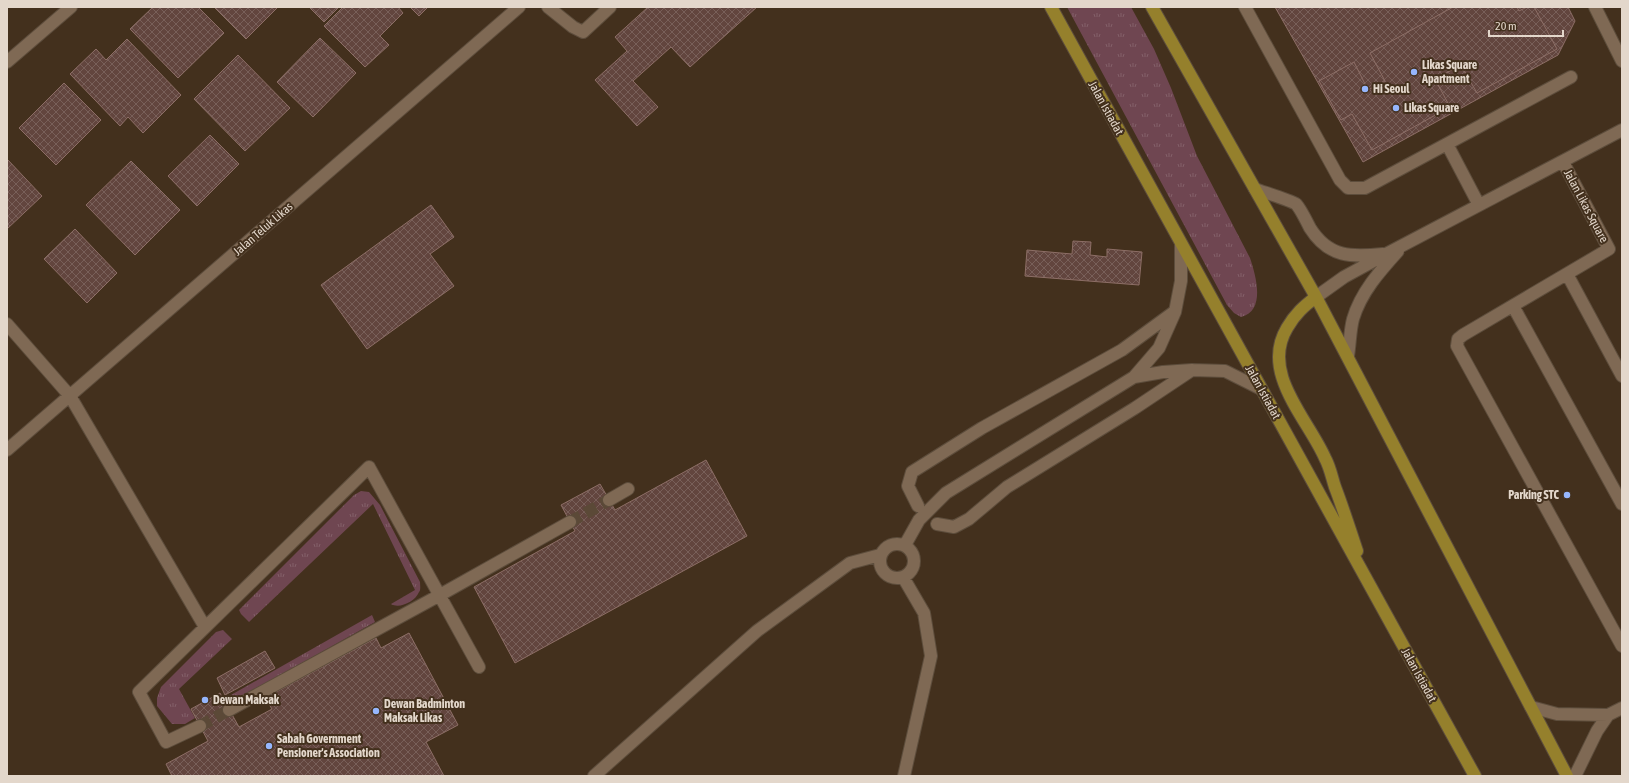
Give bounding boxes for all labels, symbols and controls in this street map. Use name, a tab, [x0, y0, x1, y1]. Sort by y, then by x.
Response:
scale bar	[1489, 12, 1563, 38]
text: 20 m	[1495, 19, 1517, 33]
place label: Likas Square Apartment	[1421, 58, 1478, 86]
marker: Likas Square Apartment	[1409, 67, 1419, 77]
street label: Jalan Istiadat	[1085, 79, 1127, 138]
place label: Hi Seoul	[1373, 82, 1410, 96]
marker: Hi Seoul	[1360, 84, 1370, 94]
place label: Likas Square	[1404, 101, 1460, 115]
marker: Likas Square	[1391, 103, 1401, 113]
street label: Jalan Likas Square	[1561, 167, 1611, 245]
street label: Jalan Teluk Likas	[230, 199, 296, 259]
street label: Jalan Istiadat	[1242, 363, 1284, 422]
place label: Parking STC	[1508, 488, 1560, 502]
marker: Parking STC	[1562, 490, 1572, 500]
street label: Jalan Istiadat	[1398, 646, 1440, 705]
place label: Dewan Maksak	[213, 693, 280, 707]
marker: Dewan Maksak	[200, 695, 210, 705]
place label: Dewan Badminton Maksak Likas	[384, 697, 465, 725]
marker: Dewan Badminton Maksak Likas	[371, 706, 381, 716]
place label: Sabah Government Pensioner's Association	[277, 732, 380, 760]
marker: Sabah Government Pensioner's Association	[264, 741, 274, 751]

